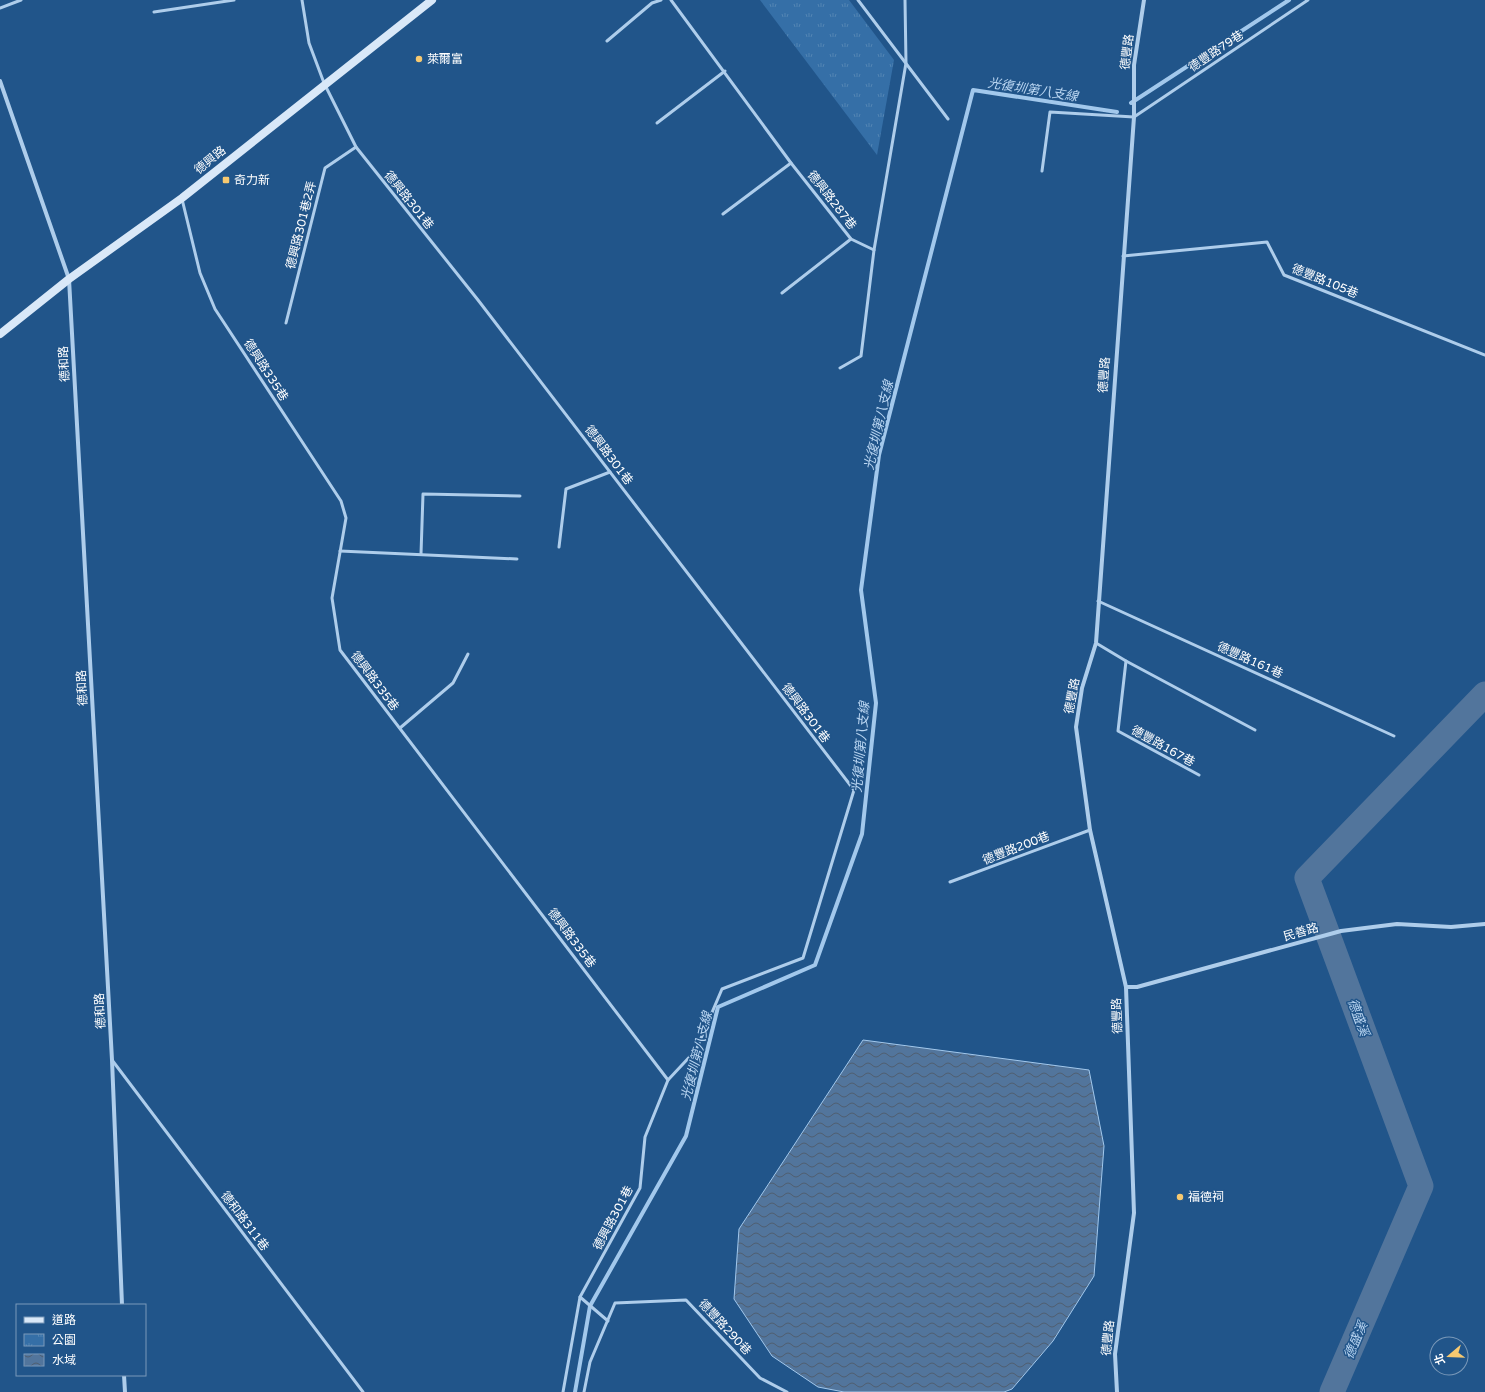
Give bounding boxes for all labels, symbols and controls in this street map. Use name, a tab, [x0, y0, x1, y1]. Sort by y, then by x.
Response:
street label: 德豐路79巷	[1186, 28, 1246, 74]
street label: 德豐路	[1118, 33, 1136, 71]
place label: 萊爾富	[427, 52, 463, 66]
marker: 萊爾富	[414, 54, 424, 64]
water label: 光復圳第八支線	[987, 75, 1081, 105]
street label: 德興路	[192, 143, 228, 177]
street label: 德興路301巷	[381, 168, 437, 232]
street label: 德興路287巷	[805, 168, 859, 232]
place label: 奇力新	[234, 173, 270, 187]
marker: 奇力新	[221, 175, 231, 185]
street label: 德興路301巷2弄	[283, 180, 319, 270]
street label: 德豐路105巷	[1290, 261, 1360, 301]
street label: 德興路335巷	[241, 337, 291, 403]
street label: 德和路	[56, 346, 72, 382]
street label: 德豐路	[1096, 357, 1112, 393]
water label: 光復圳第八支線	[861, 377, 897, 471]
street label: 德興路301巷	[582, 423, 636, 487]
street label: 德豐路161巷	[1215, 639, 1285, 681]
street label: 德興路335巷	[348, 649, 402, 713]
street label: 德和路	[74, 670, 90, 706]
street label: 德豐路	[1062, 677, 1082, 715]
street label: 德興路301巷	[779, 681, 833, 745]
water label: 光復圳第八支線	[849, 699, 873, 793]
street label: 德豐路167巷	[1129, 723, 1197, 769]
street label: 德豐路200巷	[981, 829, 1051, 867]
street label: 德興路335巷	[545, 906, 599, 970]
street label: 民善路	[1282, 920, 1320, 944]
street label: 德和路	[92, 993, 108, 1029]
water label: 德盛溪	[1344, 996, 1373, 1040]
street label: 德豐路	[1109, 998, 1125, 1034]
water label: 光復圳第八支線	[678, 1008, 716, 1102]
street label: 德興路301巷	[590, 1184, 636, 1252]
street label: 德和路311巷	[218, 1189, 272, 1253]
place label: 福德祠	[1188, 1190, 1224, 1204]
marker: 福德祠	[1175, 1192, 1185, 1202]
street label: 德豐路290巷	[696, 1296, 754, 1358]
legend	[16, 1304, 146, 1376]
text: 道路	[52, 1313, 76, 1327]
water label: 德盛溪	[1341, 1317, 1372, 1361]
street label: 德豐路	[1099, 1319, 1117, 1357]
text: 公園	[52, 1333, 76, 1347]
north arrow	[1429, 1336, 1469, 1376]
text: 北	[1432, 1352, 1448, 1366]
text: 水域	[52, 1353, 76, 1367]

